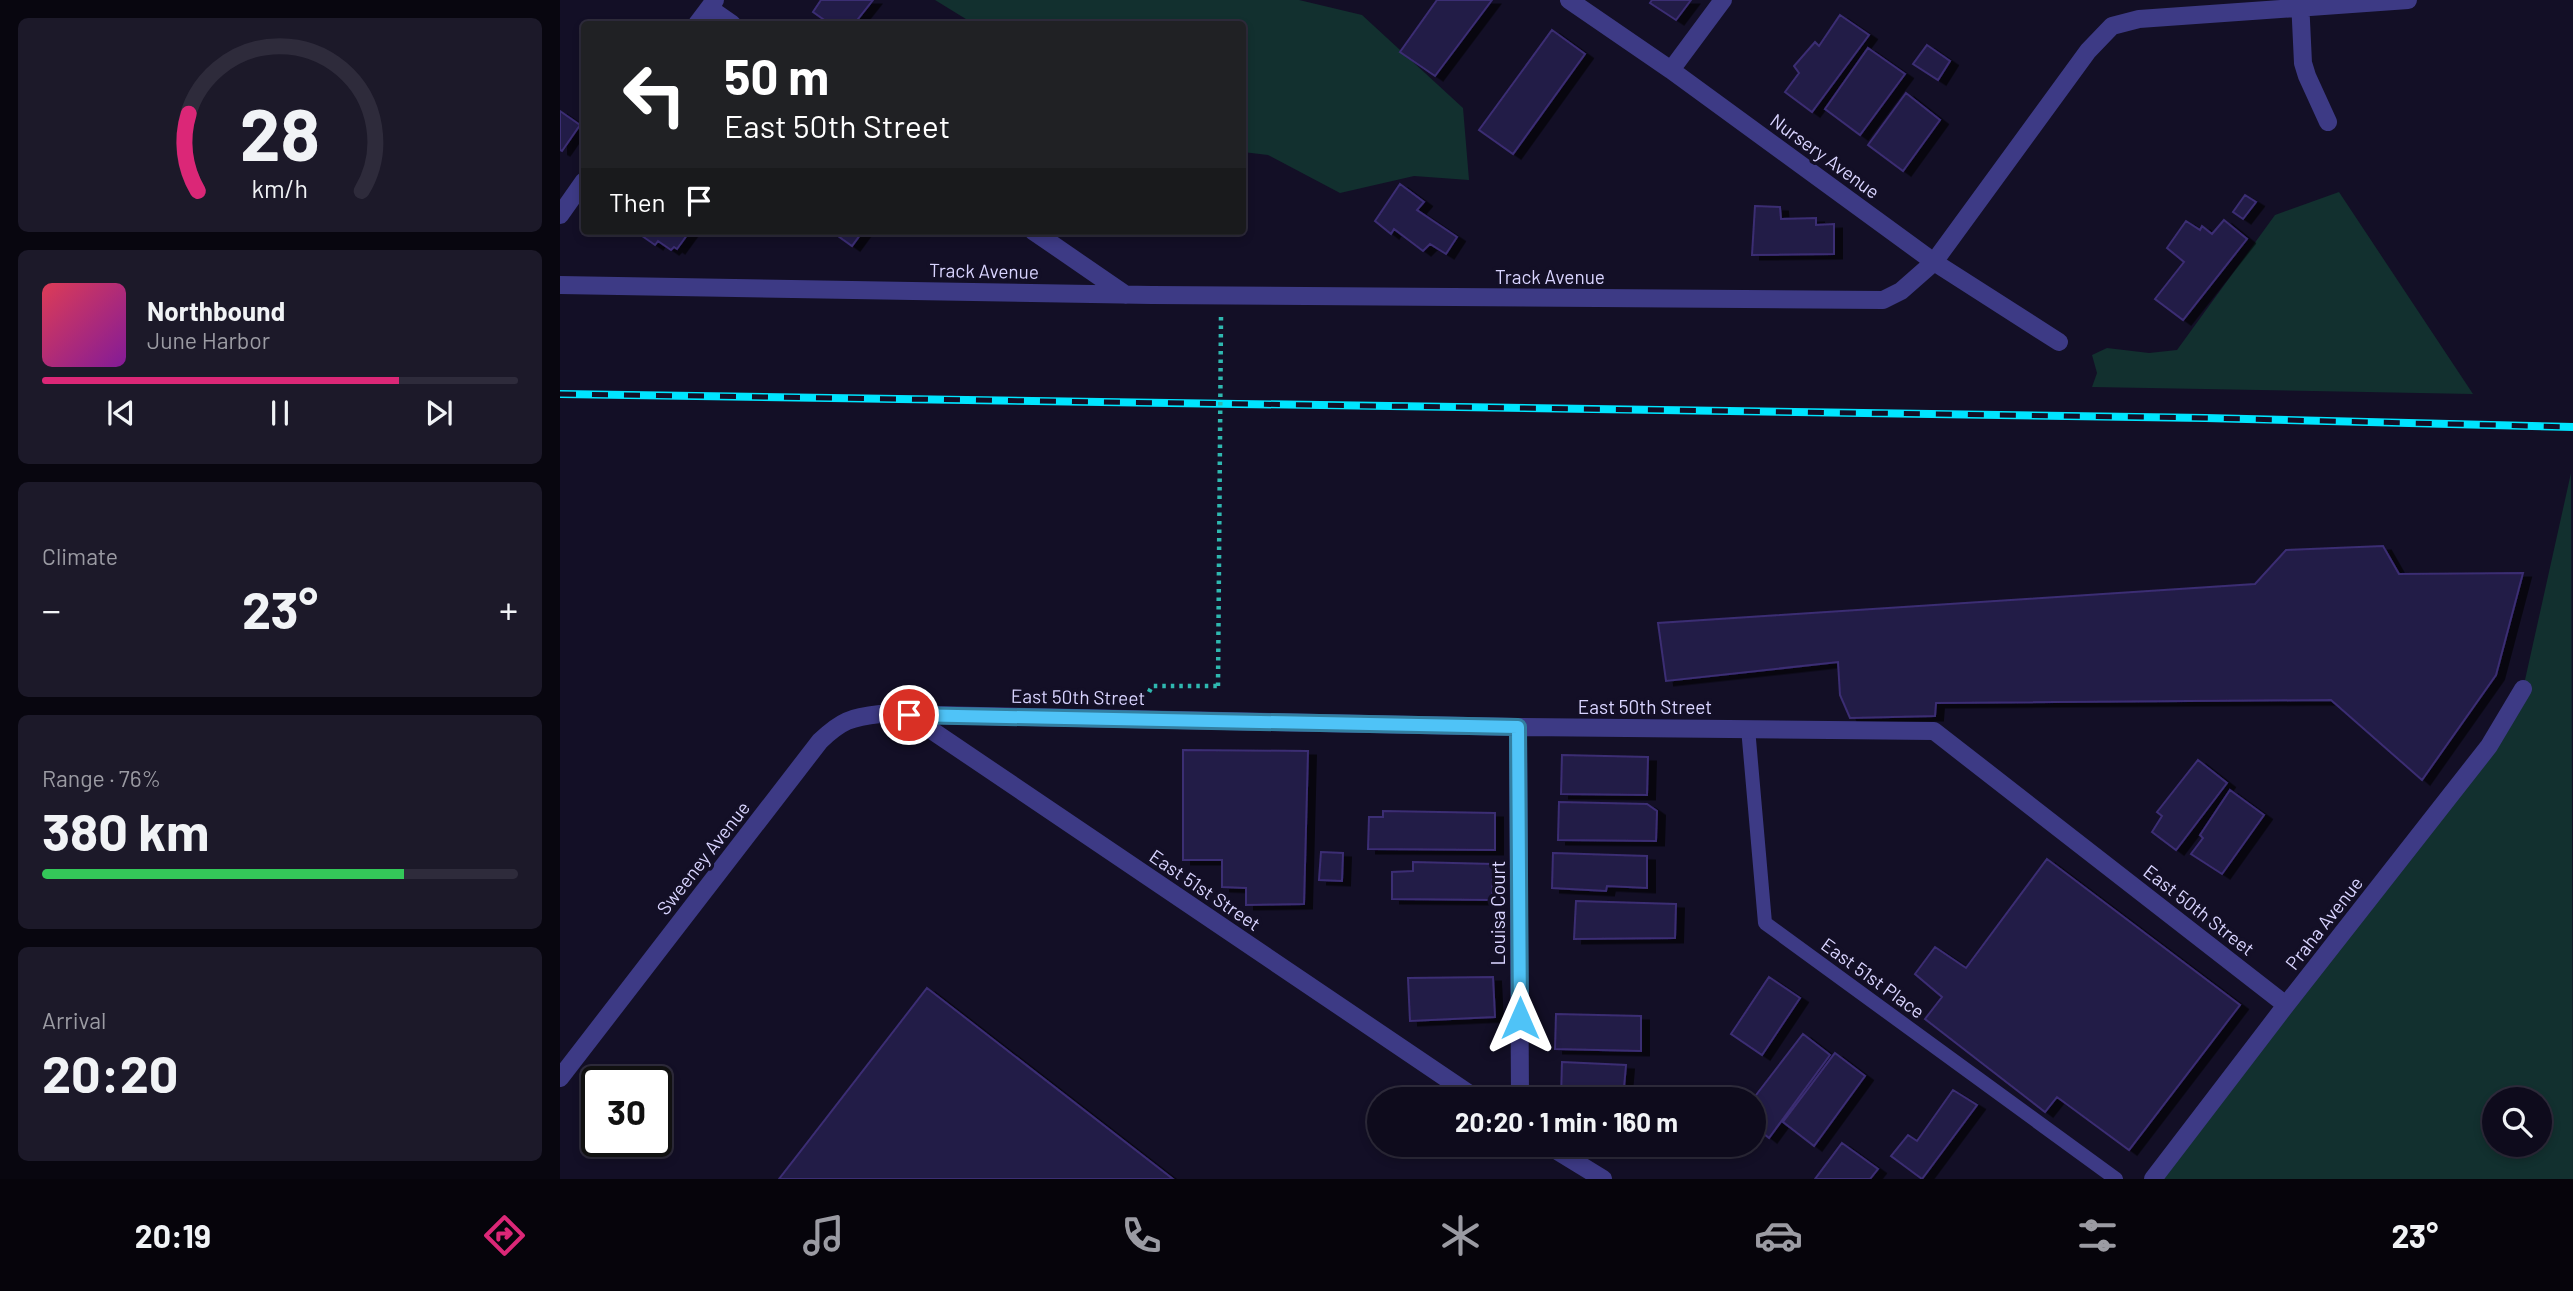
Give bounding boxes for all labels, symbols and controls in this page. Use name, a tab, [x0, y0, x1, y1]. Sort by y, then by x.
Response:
text: 50 m	[724, 46, 829, 105]
icon: left	[609, 49, 700, 140]
text: 28	[240, 88, 320, 176]
text: East 50th Street	[724, 106, 950, 144]
street label: Nursery Avenue	[1766, 108, 1884, 203]
text: km/h	[252, 173, 308, 203]
icon: arrive	[680, 182, 718, 220]
text: Then	[609, 186, 666, 217]
street label: Track Avenue	[929, 258, 1039, 283]
street label: Track Avenue	[1495, 265, 1605, 288]
text: Northbound	[147, 295, 285, 326]
text: June Harbor	[147, 326, 270, 354]
icon: previous	[102, 394, 140, 432]
icon: pause	[261, 394, 299, 432]
icon: next	[420, 394, 458, 432]
text: Climate	[42, 542, 118, 570]
text: 23°	[242, 577, 318, 639]
text: −	[42, 586, 61, 632]
text: +	[499, 586, 518, 632]
street label: East 50th Street	[1011, 684, 1145, 709]
pin	[879, 685, 939, 745]
street label: East 50th Street	[1578, 695, 1712, 718]
icon: arrive	[890, 696, 928, 734]
text: Range · 76%	[42, 764, 161, 792]
street label: Sweeney Avenue	[651, 796, 754, 919]
text: 380 km	[42, 799, 209, 861]
street label: East 51st Street	[1146, 844, 1265, 935]
street label: East 50th Street	[2139, 859, 2259, 960]
street label: Louisa Court	[1486, 861, 1509, 965]
street label: Praha Avenue	[2280, 871, 2367, 974]
street label: East 51st Place	[1817, 932, 1929, 1023]
position arrow	[1483, 981, 1557, 1055]
text: Arrival	[42, 1006, 106, 1034]
text: 20:20	[42, 1041, 178, 1103]
speed limit sign: 30	[581, 1066, 672, 1157]
map controls	[2482, 1087, 2552, 1157]
button: search	[2482, 1087, 2552, 1157]
text: 20:20 · 1 min · 160 m	[1455, 1106, 1678, 1137]
icon: directions	[480, 1211, 529, 1260]
icon: music	[799, 1211, 848, 1260]
icon: phone	[1117, 1211, 1166, 1260]
icon: climate	[1436, 1211, 1485, 1260]
icon: car	[1754, 1211, 1803, 1260]
icon: filters	[2073, 1211, 2122, 1260]
text: 20:19	[135, 1216, 211, 1254]
text: 23°	[2391, 1216, 2438, 1254]

